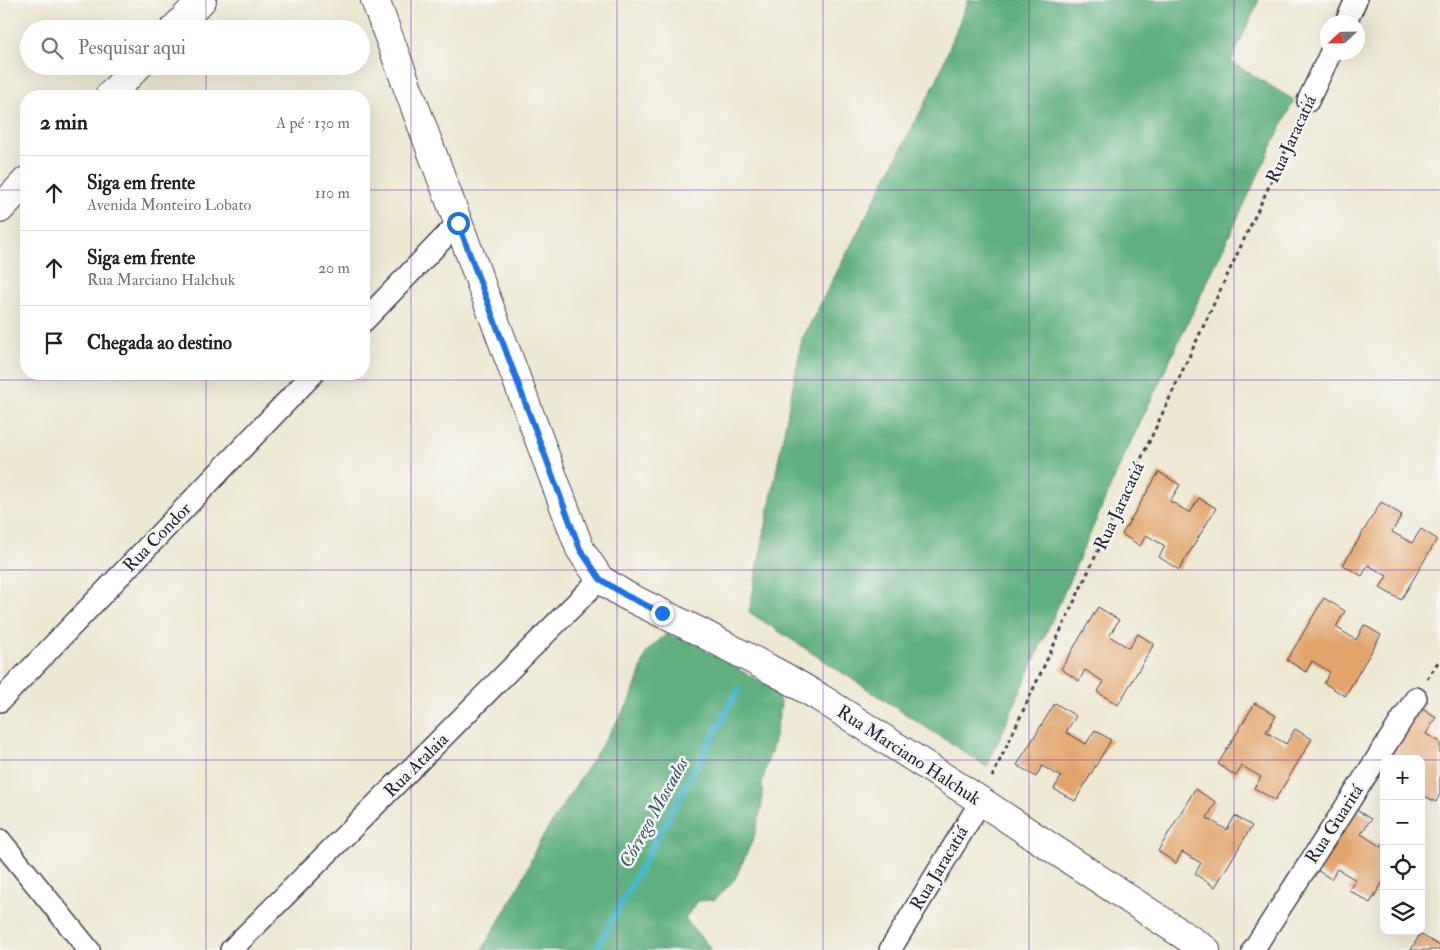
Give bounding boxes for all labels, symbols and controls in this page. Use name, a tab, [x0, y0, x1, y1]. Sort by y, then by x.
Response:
north arrow	[1320, 15, 1365, 60]
search box	[20, 20, 370, 75]
icon: search	[38, 34, 66, 62]
text: Pesquisar aqui	[78, 36, 186, 60]
street label: Rua Jaracatiá	[1261, 91, 1322, 187]
text: 2 min	[40, 109, 88, 136]
text: A pé · 130 m	[276, 113, 350, 133]
text: Siga em frente	[87, 171, 195, 195]
icon: ahead	[40, 179, 68, 207]
text: 110 m	[315, 183, 350, 203]
text: Avenida Monteiro Lobato	[87, 195, 251, 215]
route start	[447, 212, 470, 235]
text: Siga em frente	[87, 246, 195, 270]
icon: ahead	[40, 254, 68, 282]
text: 20 m	[318, 258, 350, 278]
text: Rua Marciano Halchuk	[87, 270, 235, 290]
icon: arrive	[40, 329, 68, 357]
text: Chegada ao destino	[87, 331, 232, 355]
street label: Rua Jaracatiá	[1089, 458, 1150, 554]
street label: Rua Condor	[118, 497, 197, 577]
route end	[651, 602, 674, 625]
street label: Rua Marciano Halchuk	[832, 700, 985, 811]
street label: Rua Atalaia	[379, 728, 454, 803]
water label: Córrego Moscados	[614, 752, 694, 872]
map controls	[1380, 755, 1425, 935]
button: +	[1380, 755, 1425, 800]
street label: Rua Guaritá	[1300, 780, 1369, 868]
button: −	[1380, 800, 1425, 845]
street label: Rua Jaracatiá	[905, 821, 974, 915]
button: locate	[1380, 845, 1425, 890]
button: layers	[1380, 890, 1425, 935]

